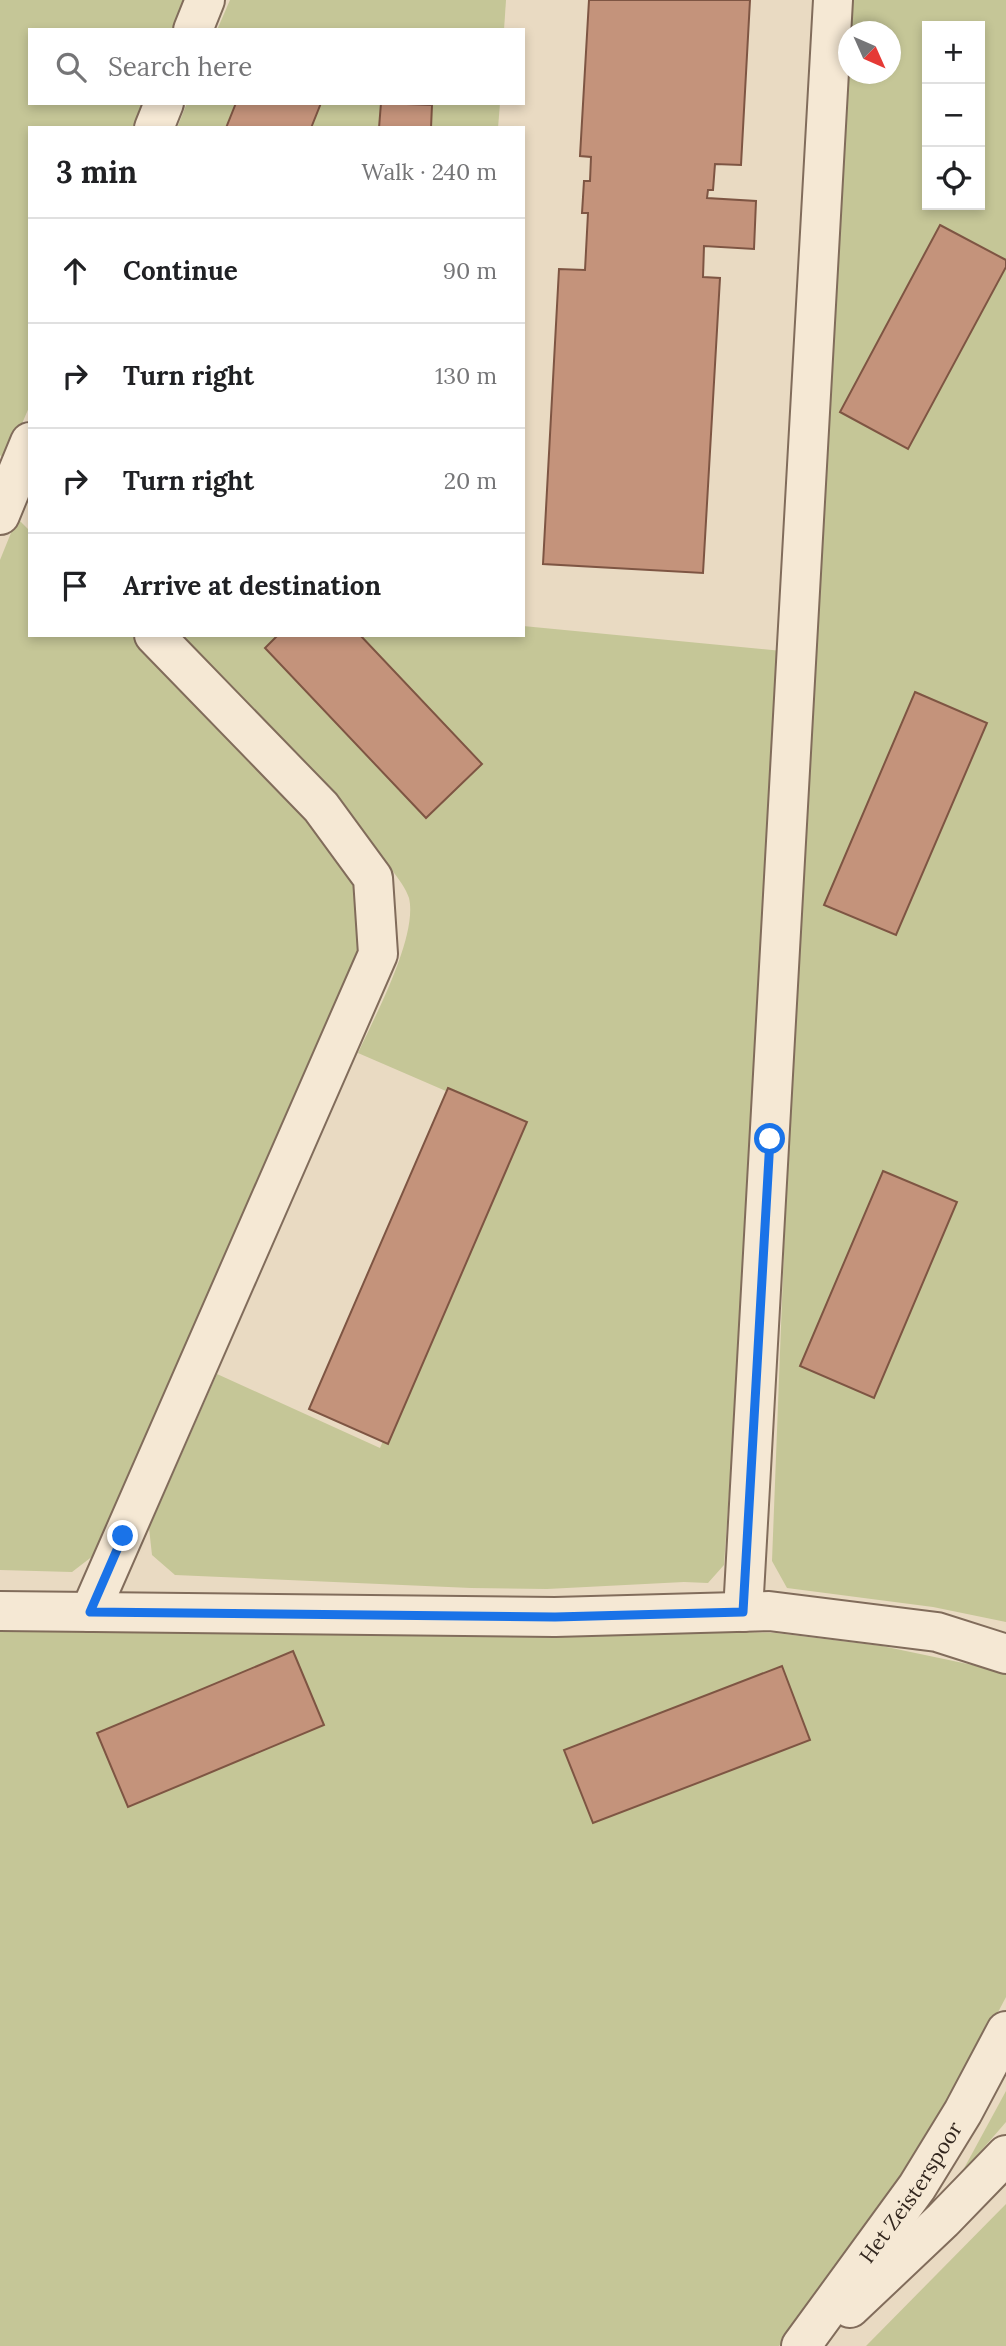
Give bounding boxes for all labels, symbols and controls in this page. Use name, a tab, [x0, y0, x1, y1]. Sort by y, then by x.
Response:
north arrow	[838, 21, 901, 84]
map controls	[922, 21, 985, 210]
button: +	[922, 21, 985, 84]
search box	[28, 28, 525, 105]
icon: search	[52, 48, 90, 86]
text: Search here	[108, 50, 252, 83]
button: −	[922, 84, 985, 147]
button: locate	[922, 147, 985, 210]
text: 3 min	[56, 153, 137, 191]
text: Walk · 240 m	[361, 157, 497, 186]
icon: ahead	[56, 252, 94, 290]
text: Continue	[123, 254, 238, 287]
text: 90 m	[443, 256, 497, 285]
icon: right	[56, 357, 94, 395]
text: Turn right	[123, 359, 254, 392]
text: 130 m	[435, 361, 497, 390]
icon: right	[56, 462, 94, 500]
text: Turn right	[123, 464, 254, 497]
text: 20 m	[444, 466, 497, 495]
icon: arrive	[56, 567, 94, 605]
text: Arrive at destination	[123, 569, 381, 602]
route start	[754, 1123, 785, 1154]
route end	[107, 1520, 138, 1551]
street label: Het Zeisterspoor	[853, 2116, 968, 2268]

